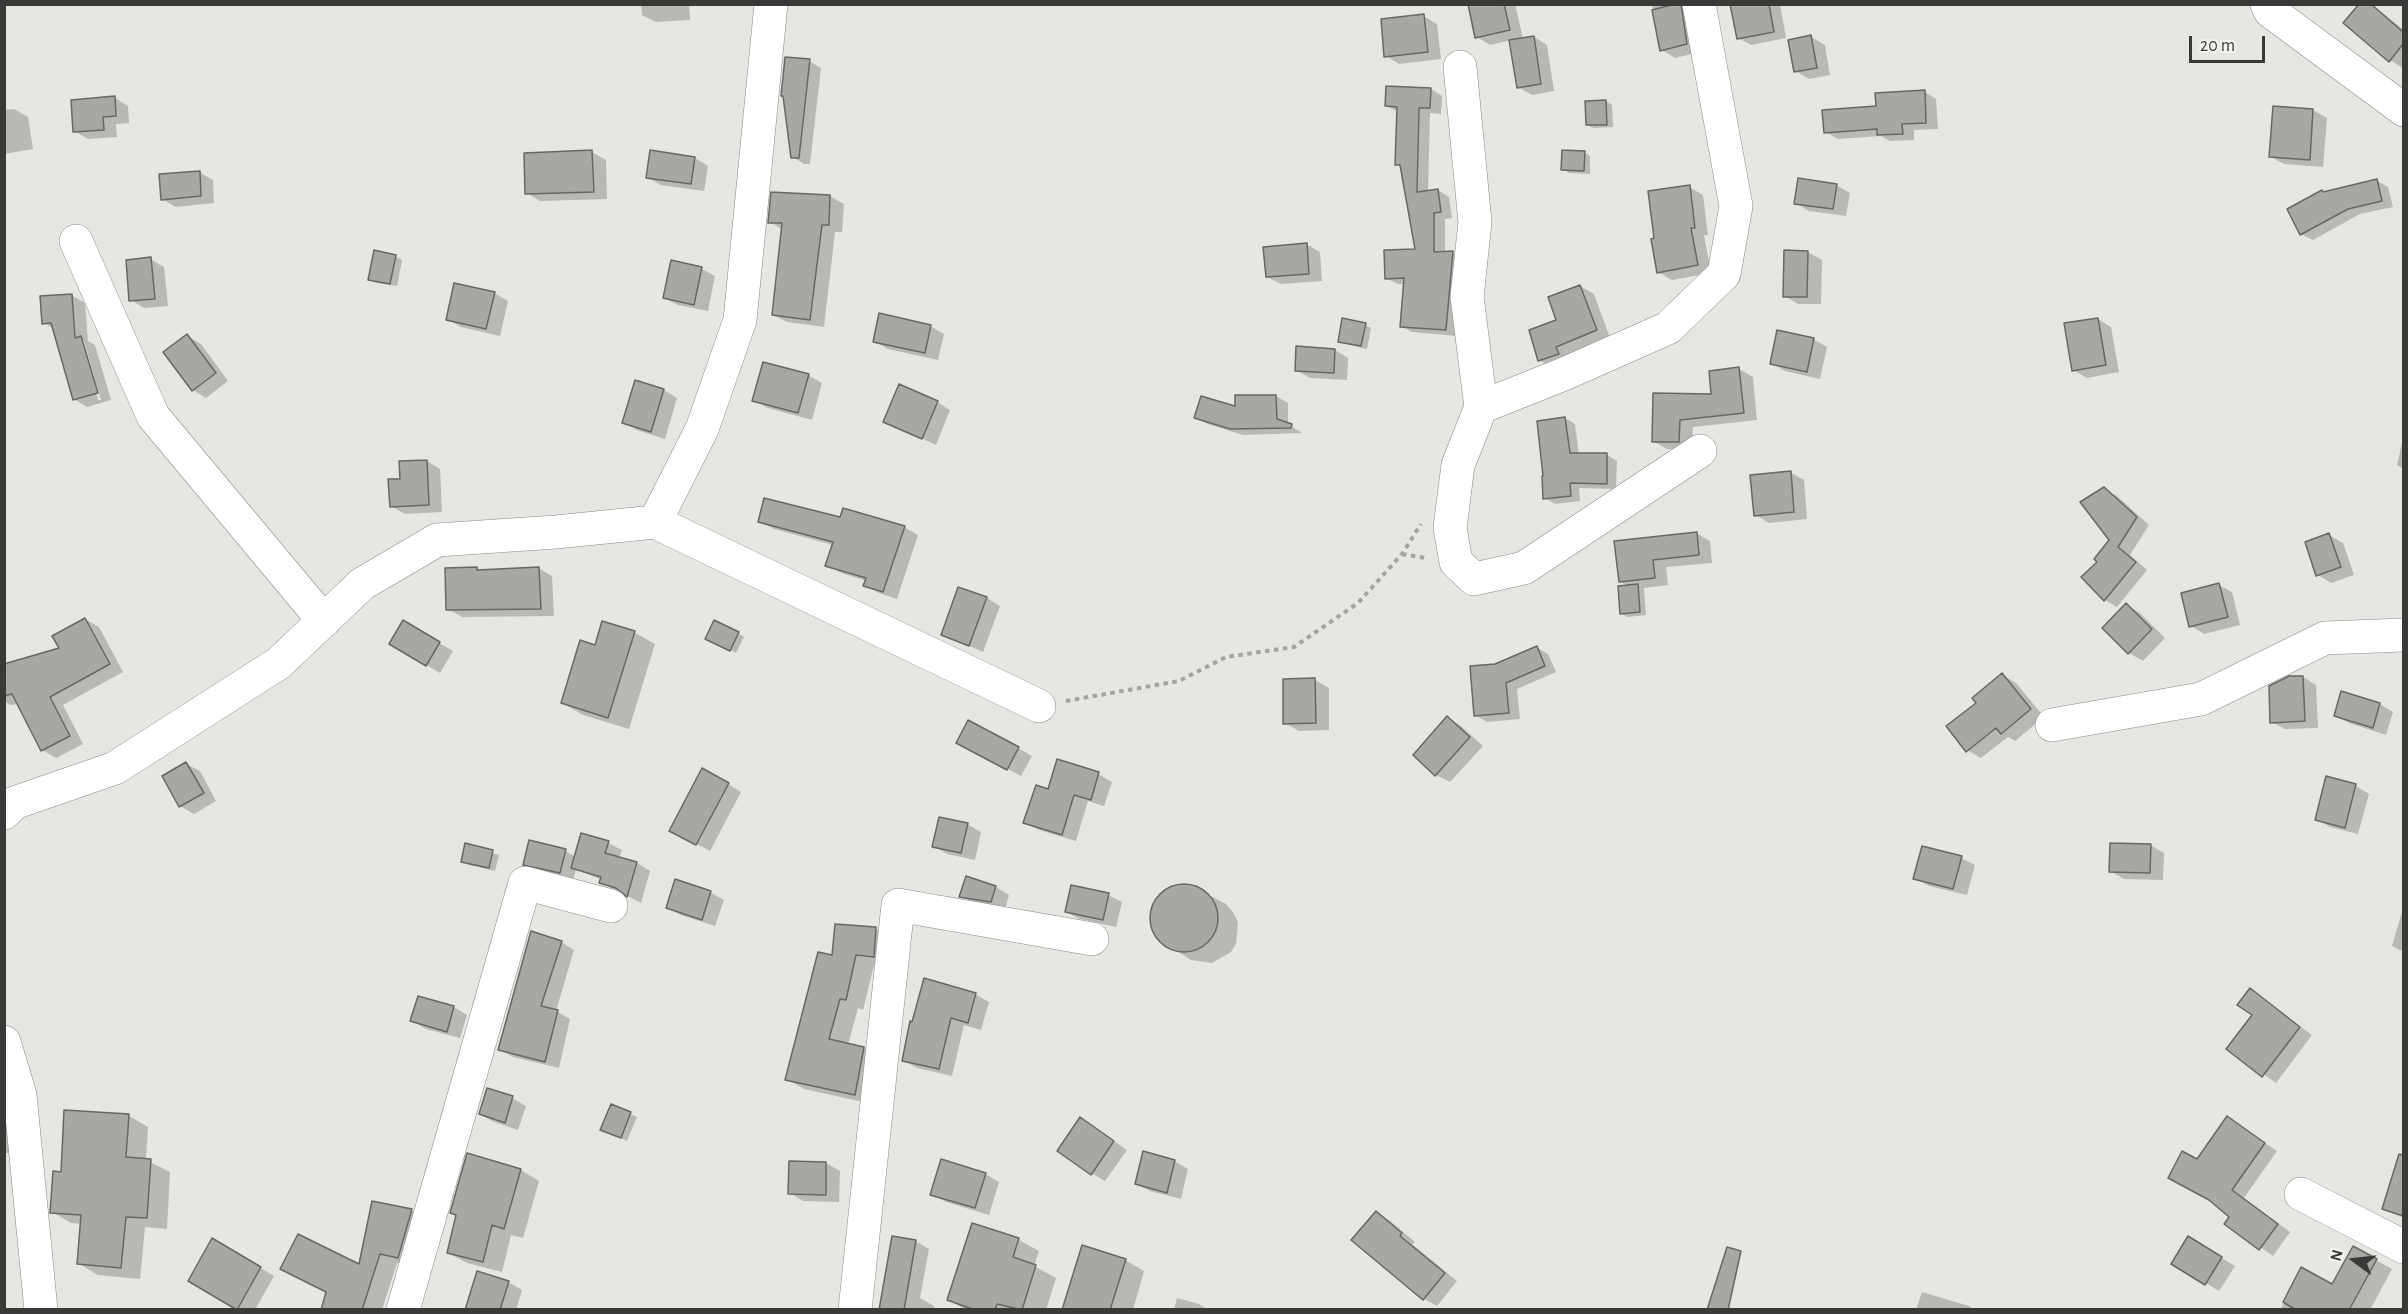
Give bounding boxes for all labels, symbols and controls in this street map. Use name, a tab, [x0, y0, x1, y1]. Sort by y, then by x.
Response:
scale bar	[2192, 24, 2268, 62]
text: 20 m	[2200, 37, 2235, 55]
north arrow	[2324, 1230, 2384, 1290]
text: N	[2327, 1248, 2346, 1263]

